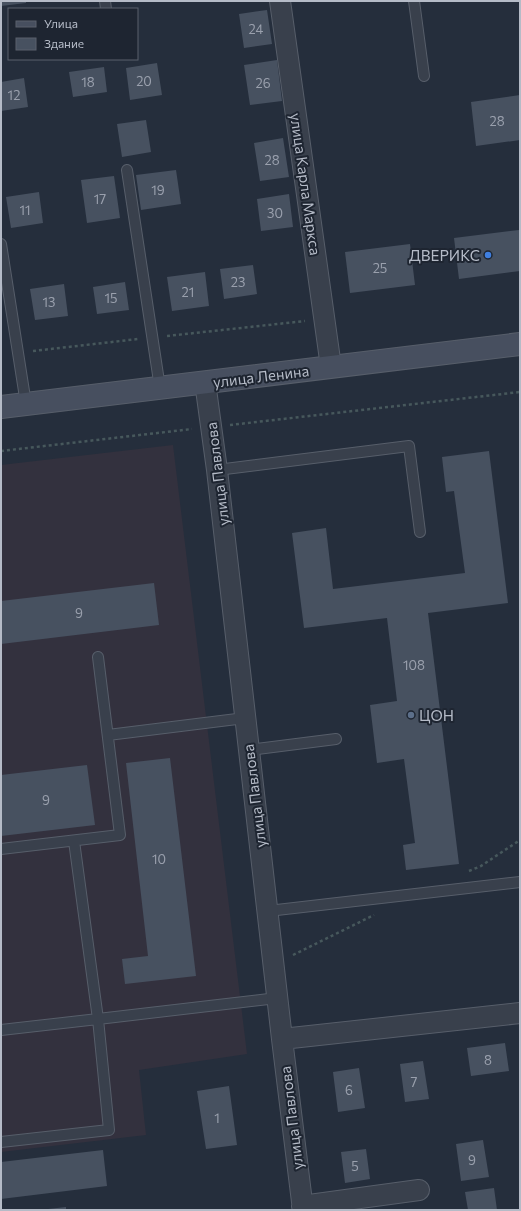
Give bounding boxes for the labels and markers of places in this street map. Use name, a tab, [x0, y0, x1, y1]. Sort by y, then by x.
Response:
place label: ДВЕРИКС	[409, 246, 480, 264]
marker: ДВЕРИКС	[483, 250, 493, 260]
place label: ЦОН	[419, 706, 454, 724]
marker: ЦОН	[406, 710, 416, 720]

